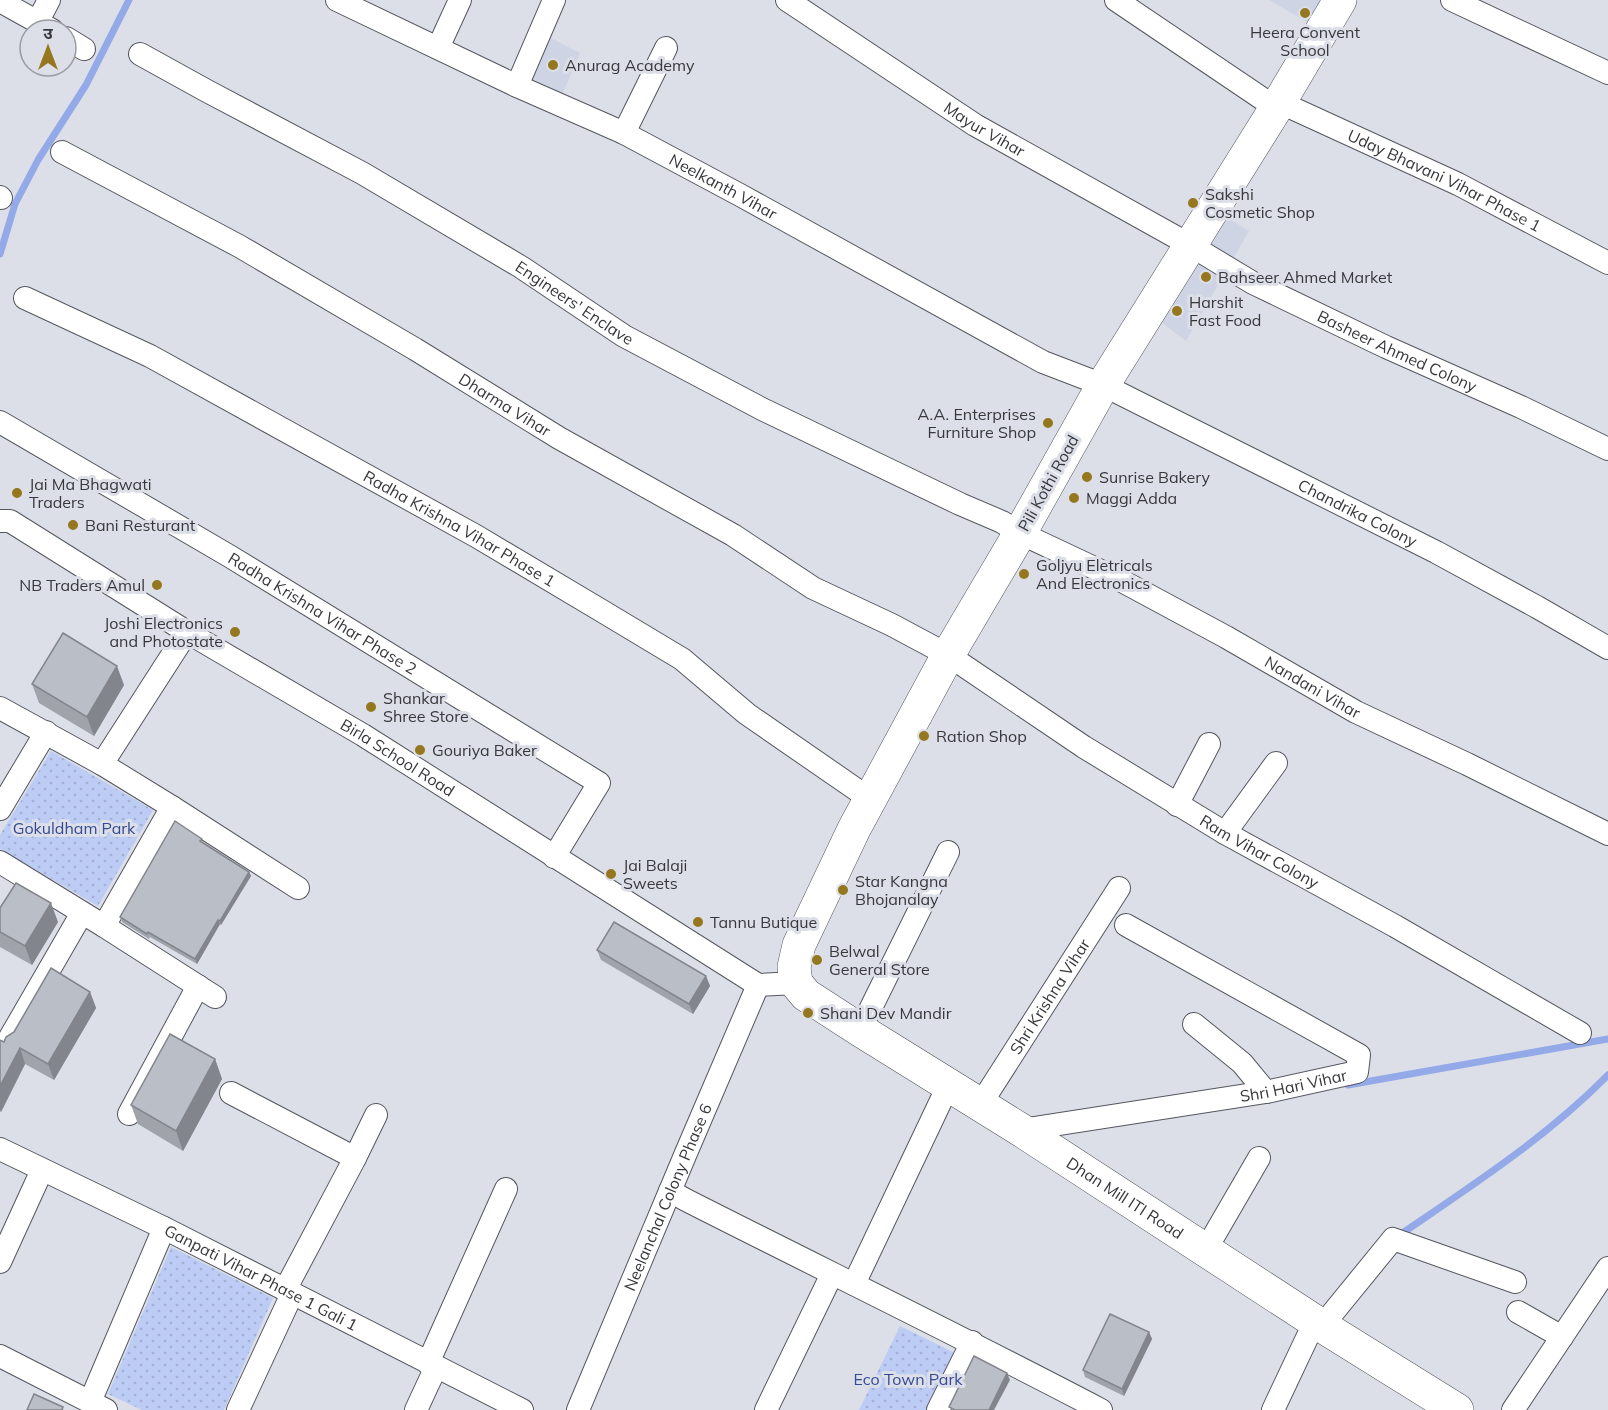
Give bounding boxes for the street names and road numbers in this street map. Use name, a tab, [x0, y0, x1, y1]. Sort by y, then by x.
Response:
street label: Mayur Vihar	[940, 97, 1029, 161]
street label: Uday Bhavani Vihar Phase 1	[1345, 125, 1544, 236]
street label: Neelkanth Vihar	[666, 149, 781, 224]
street label: Engineers' Enclave	[512, 256, 637, 349]
street label: Basheer Ahmed Colony	[1314, 306, 1481, 396]
street label: Dharma Vihar	[455, 369, 555, 441]
street label: Pili Kothi Road	[1013, 431, 1083, 535]
street label: Radha Krishna Vihar Phase 1	[360, 466, 559, 591]
street label: Chandrika Colony	[1295, 474, 1421, 551]
street label: Radha Krishna Vihar Phase 2	[225, 548, 421, 679]
street label: Nandani Vihar	[1261, 652, 1364, 723]
street label: Birla School Road	[337, 714, 458, 800]
street label: Ram Vihar Colony	[1196, 810, 1323, 893]
street label: Shri Krishna Vihar	[1005, 935, 1094, 1058]
street label: Shri Hari Vihar	[1239, 1065, 1349, 1106]
street label: Neelanchal Colony Phase 6	[619, 1100, 716, 1294]
street label: Dhan Mill ITI Road	[1063, 1152, 1187, 1243]
street label: Ganpati Vihar Phase 1 Gali 1	[161, 1220, 361, 1335]

